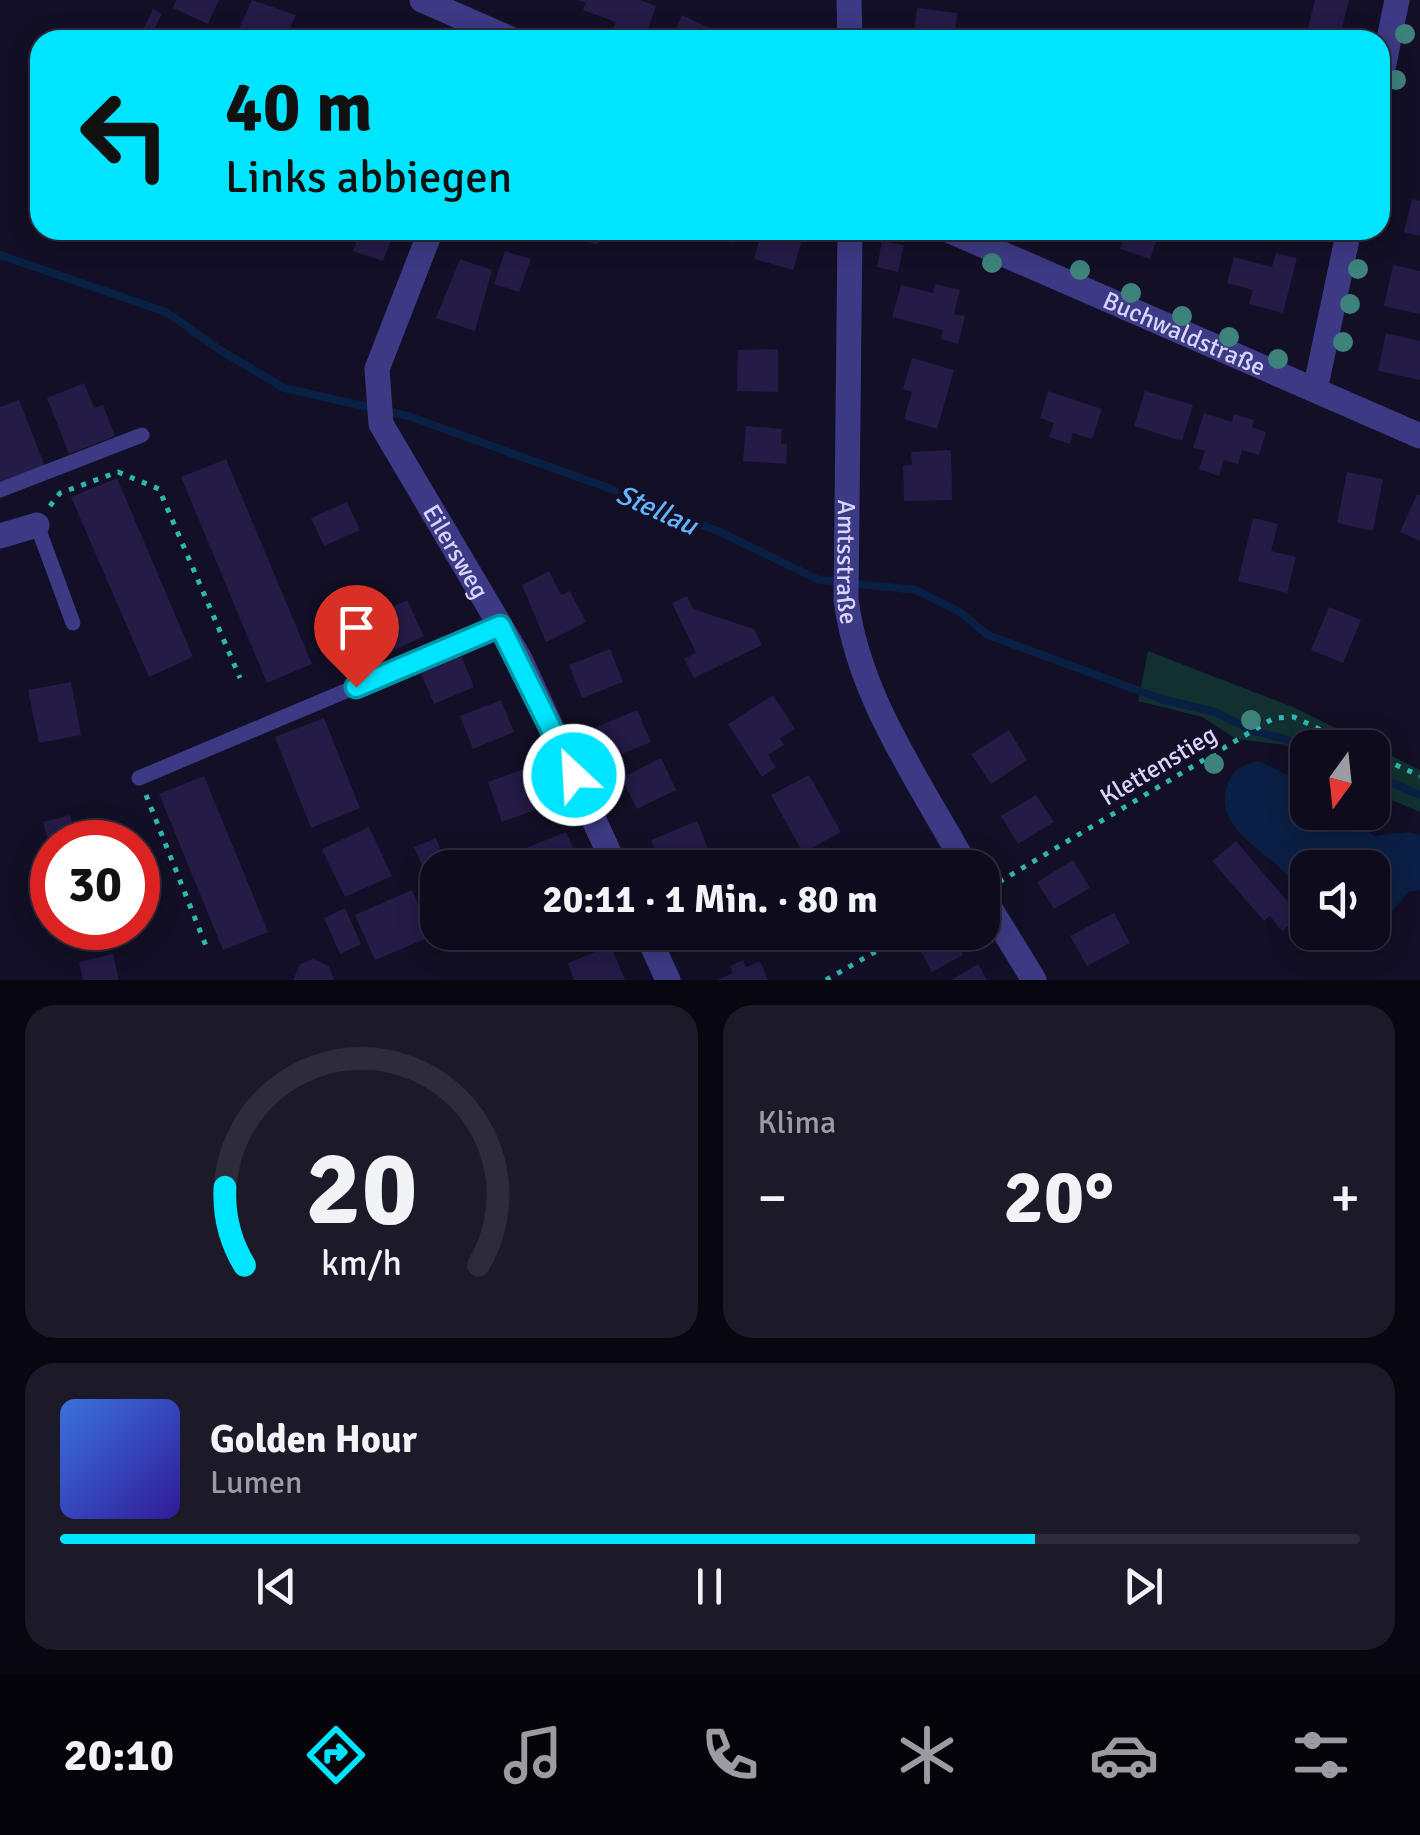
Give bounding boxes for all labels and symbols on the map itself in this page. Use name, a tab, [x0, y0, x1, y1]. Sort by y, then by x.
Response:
street label: Buchwaldstraße	[1098, 285, 1270, 383]
water label: Stellau	[611, 477, 704, 543]
street label: Eilersweg	[416, 499, 496, 604]
street label: Amtsstraße	[830, 500, 865, 627]
pin	[314, 585, 399, 688]
street label: Klettenstieg	[1094, 719, 1222, 812]
position arrow	[522, 723, 626, 827]
north arrow	[1290, 730, 1390, 830]
speed limit sign: 30	[30, 820, 160, 950]

